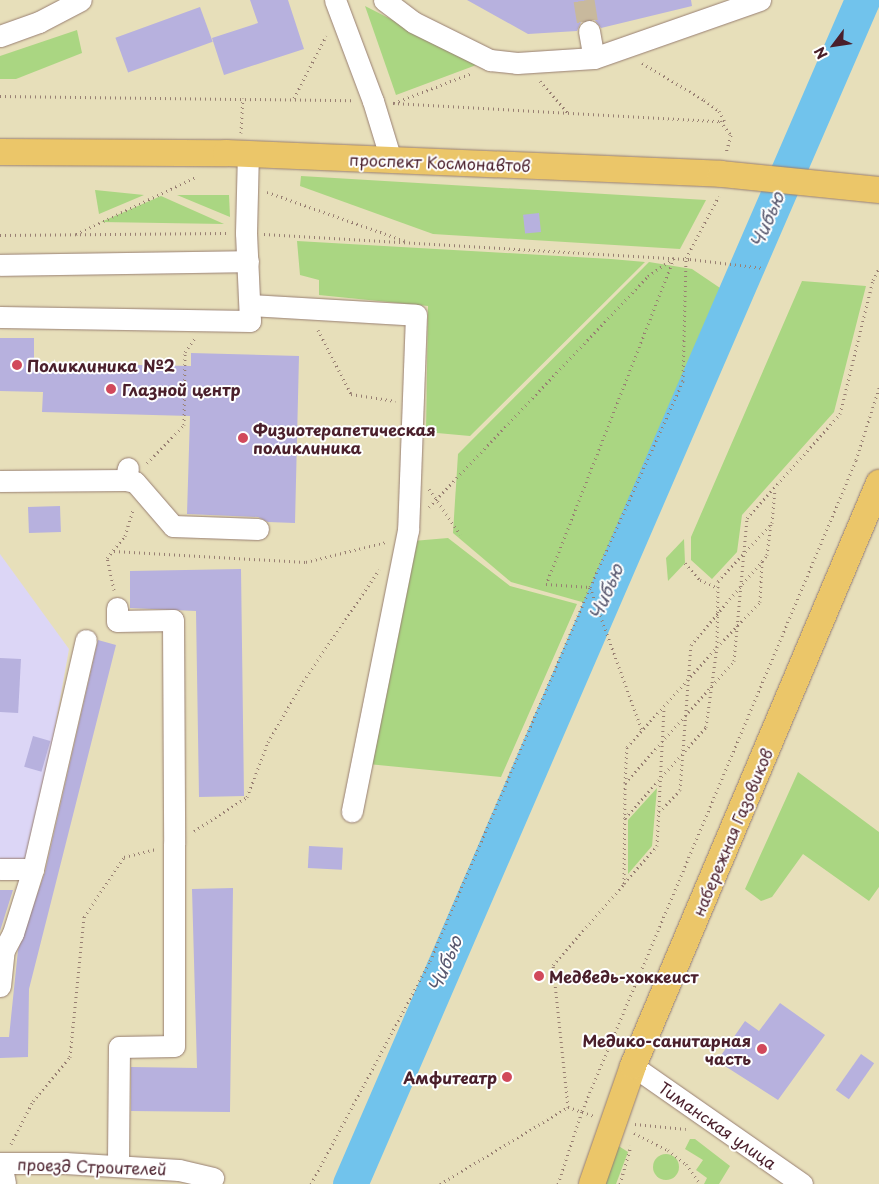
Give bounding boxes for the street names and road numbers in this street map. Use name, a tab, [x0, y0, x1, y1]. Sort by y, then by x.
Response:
street label: проспект Космонавтов	[349, 149, 531, 175]
street label: набережная Газовиков	[688, 745, 776, 919]
street label: Тиманская улица	[655, 1077, 781, 1173]
street label: проезд Строителей	[17, 1154, 167, 1178]

